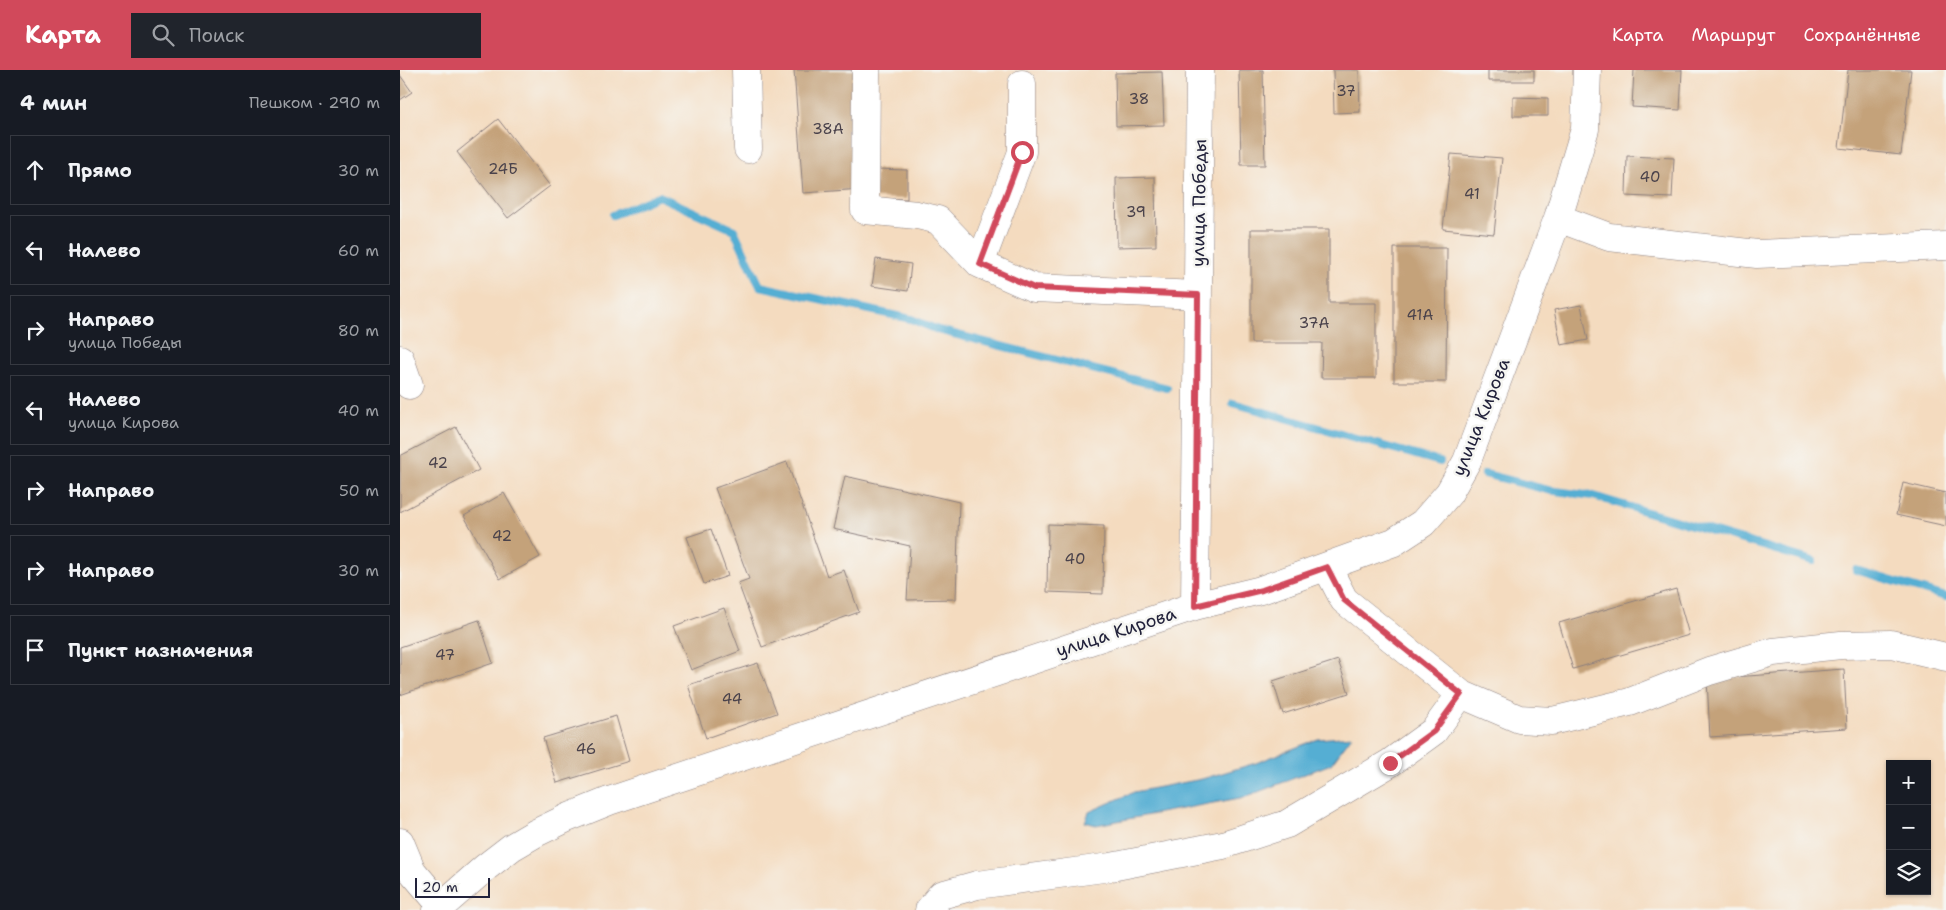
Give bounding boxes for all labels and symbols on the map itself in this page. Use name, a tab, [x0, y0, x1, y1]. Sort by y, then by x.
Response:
house number: 37	[1336, 81, 1356, 101]
house number: 38	[1129, 89, 1149, 109]
house number: 38А	[812, 119, 844, 139]
street label: улица Победы	[1186, 139, 1212, 267]
route start	[1011, 141, 1034, 164]
house number: 24Б	[488, 159, 518, 179]
house number: 40	[1640, 167, 1660, 187]
house number: 41	[1464, 184, 1480, 204]
house number: 39	[1126, 202, 1146, 222]
house number: 41А	[1407, 305, 1434, 325]
house number: 37А	[1299, 313, 1329, 333]
street label: улица Кирова	[1446, 355, 1516, 479]
house number: 42	[428, 453, 448, 473]
house number: 42	[492, 526, 512, 546]
house number: 40	[1065, 549, 1085, 569]
street label: улица Кирова	[1053, 601, 1179, 663]
house number: 47	[435, 645, 455, 665]
house number: 44	[722, 689, 742, 709]
house number: 46	[576, 739, 596, 759]
route end	[1379, 752, 1402, 775]
scale bar	[415, 875, 490, 898]

